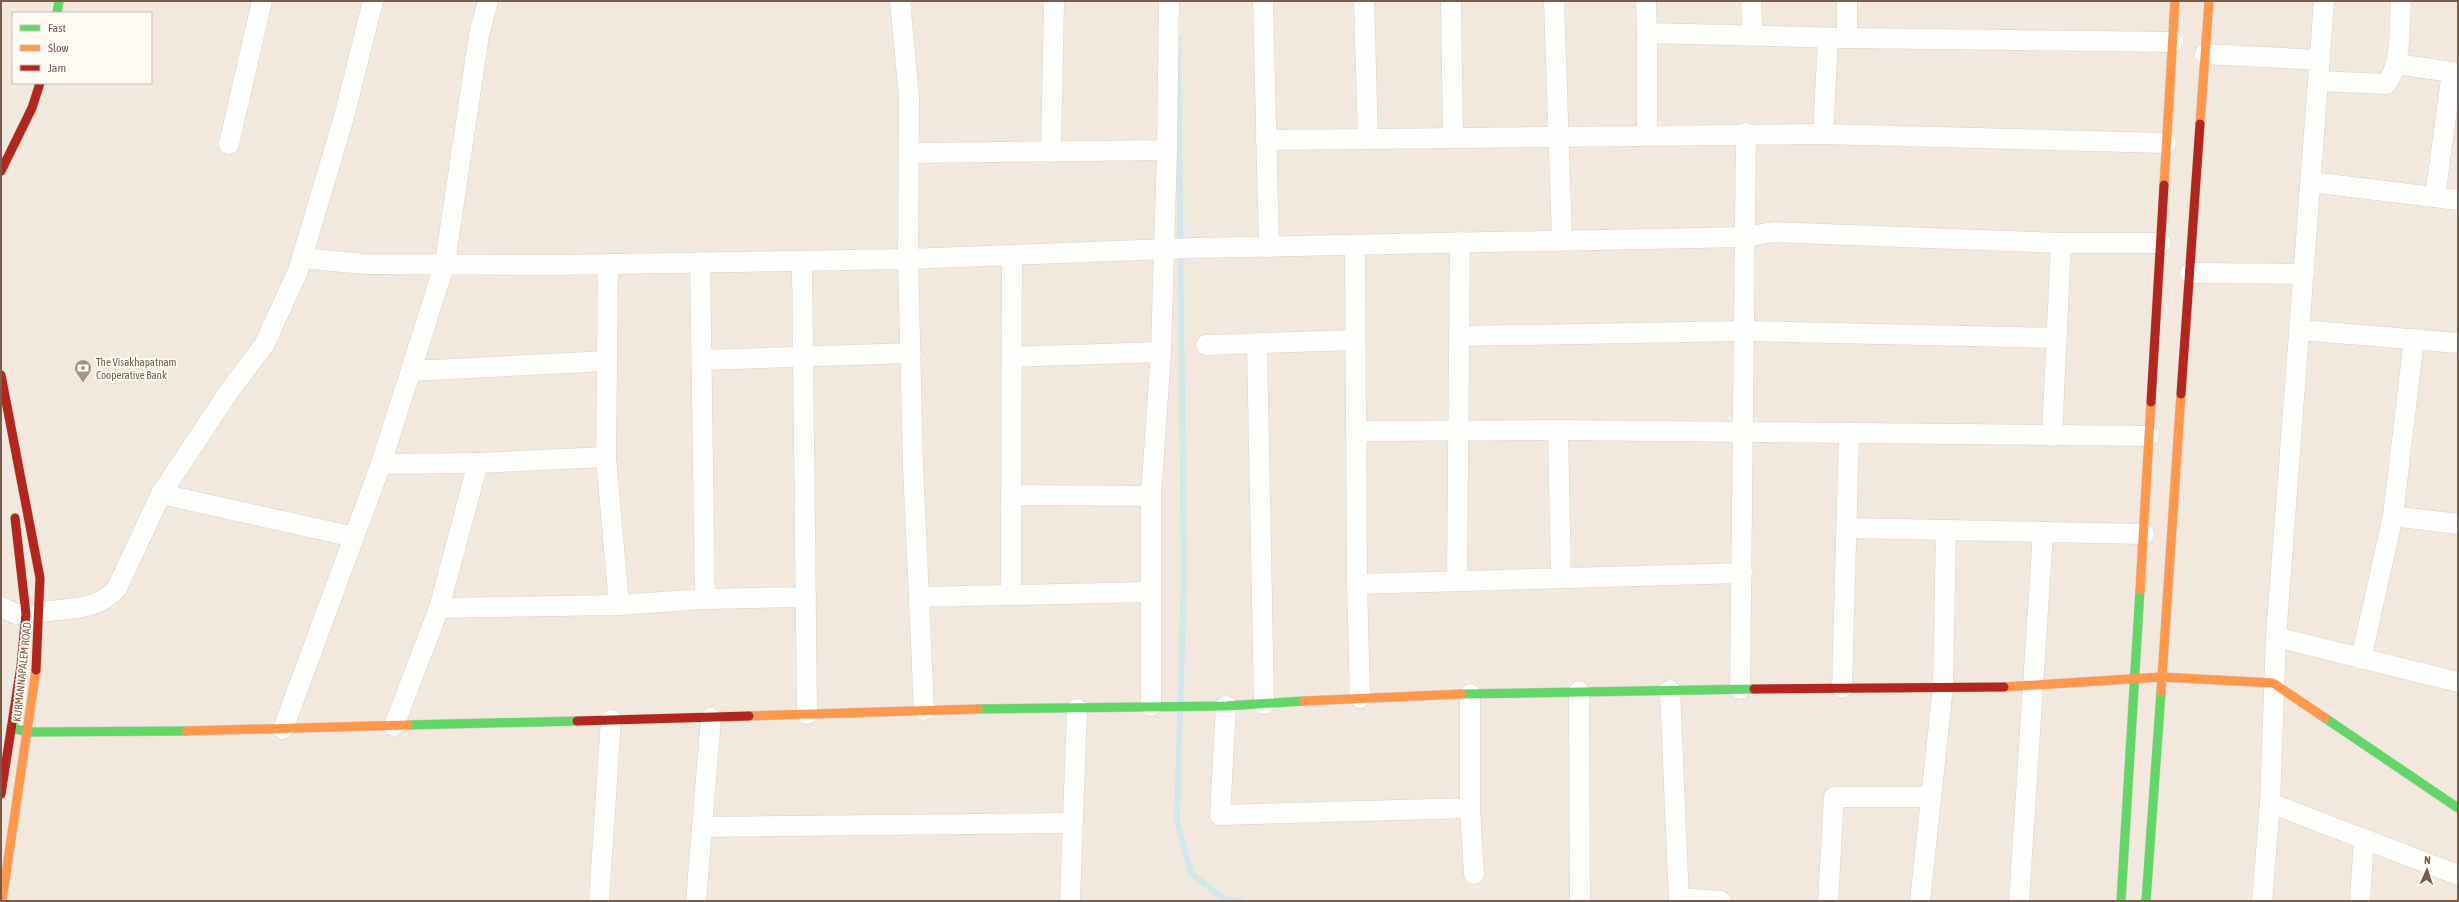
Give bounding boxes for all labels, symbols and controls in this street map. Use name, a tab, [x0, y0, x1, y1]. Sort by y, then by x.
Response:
legend	[12, 12, 152, 84]
text: Fast	[48, 21, 66, 35]
text: Slow	[48, 41, 69, 55]
text: Jam	[48, 61, 66, 75]
place label: The Visakhapatnam Cooperative Bank	[96, 356, 177, 381]
bank icon: The Visakhapatnam Cooperative Bank	[73, 358, 93, 383]
street label: KURMANNAPALEM ROAD	[11, 622, 33, 722]
north arrow	[2407, 850, 2447, 890]
text: N	[2424, 854, 2431, 866]

